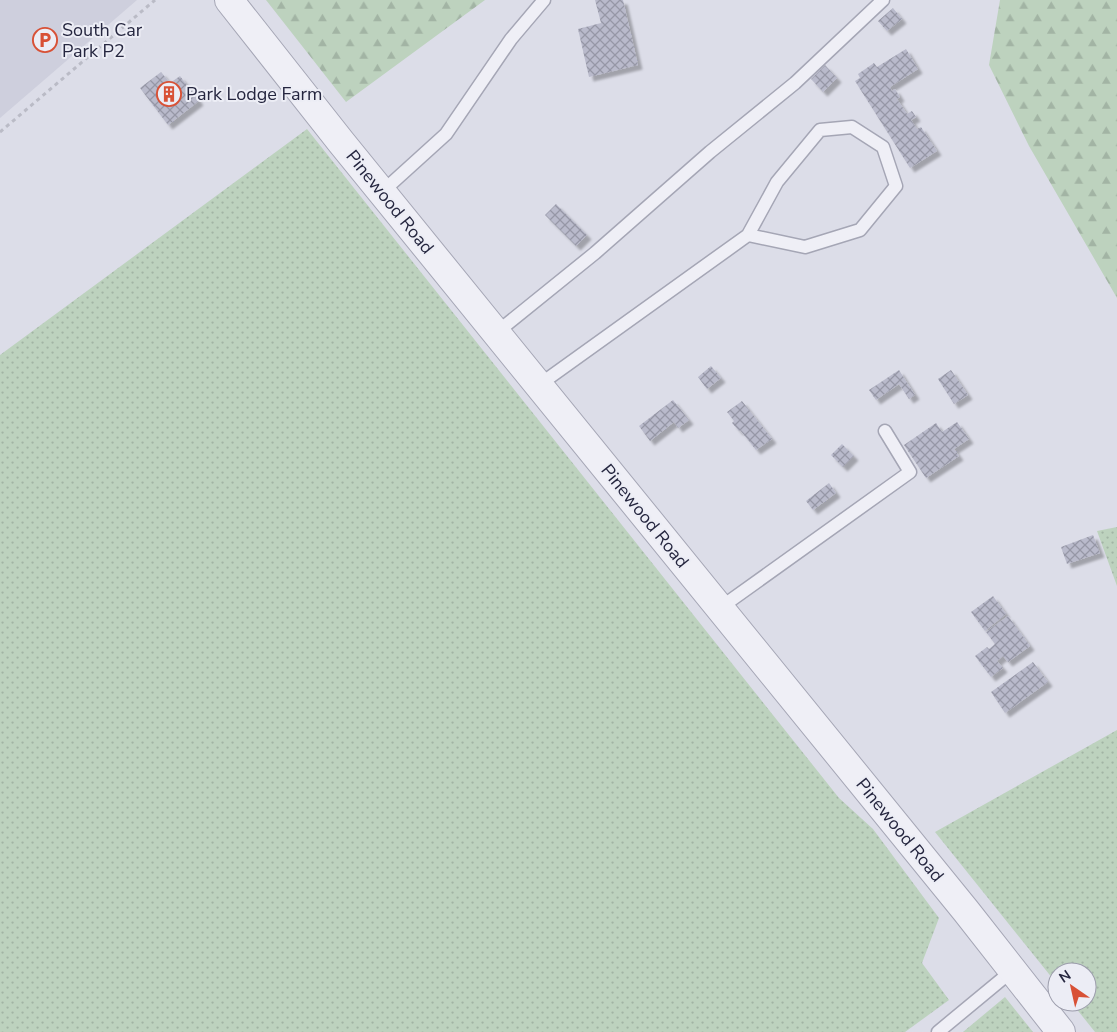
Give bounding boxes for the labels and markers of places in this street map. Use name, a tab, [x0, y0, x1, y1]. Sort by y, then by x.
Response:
place label: South Car Park P2	[62, 18, 143, 63]
parking icon: South Car Park P2	[32, 27, 58, 53]
building icon: Park Lodge Farm	[156, 81, 182, 107]
place label: Park Lodge Farm	[186, 82, 322, 106]

